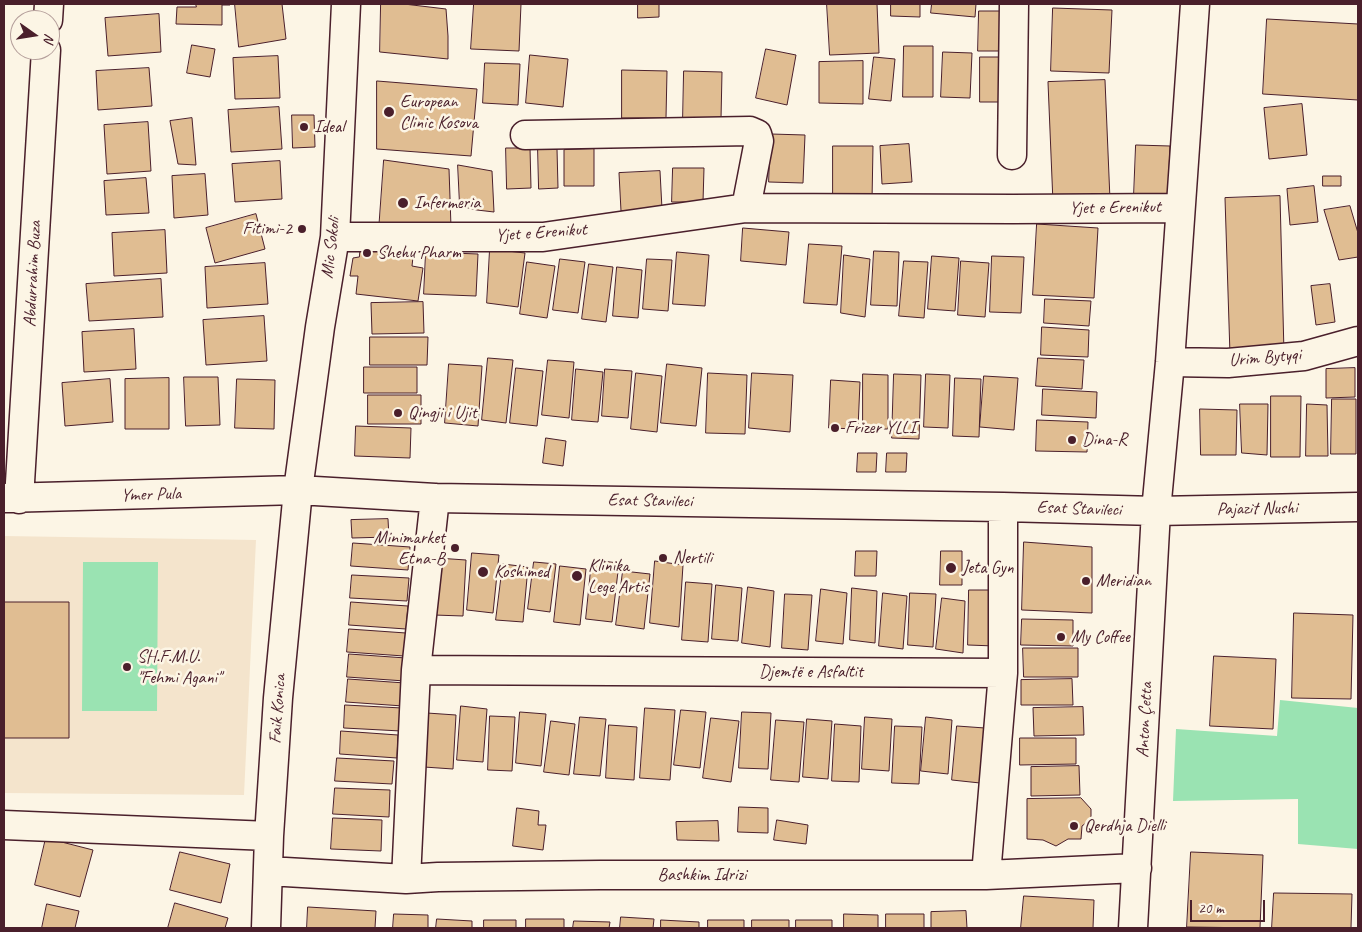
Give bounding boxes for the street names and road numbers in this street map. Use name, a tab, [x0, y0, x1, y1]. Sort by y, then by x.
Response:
street label: Yjet e Erenikut	[1069, 196, 1161, 220]
street label: Mic Sokoli	[317, 216, 345, 280]
street label: Yjet e Erenikut	[495, 219, 587, 247]
street label: Abdurrahim Buza	[19, 220, 47, 328]
street label: Urim Bytyqi	[1228, 344, 1302, 372]
street label: Ymer Pula	[121, 483, 181, 507]
street label: Esat Stavileci	[607, 489, 693, 513]
street label: Esat Stavileci	[1036, 497, 1122, 521]
street label: Pajazit Nushi	[1216, 497, 1298, 521]
street label: Djemtë e Asfaltit	[759, 661, 863, 683]
street label: Faik Konica	[265, 674, 291, 744]
street label: Anton Çetta	[1132, 682, 1158, 758]
street label: Bashkim Idrizi	[658, 864, 746, 886]

